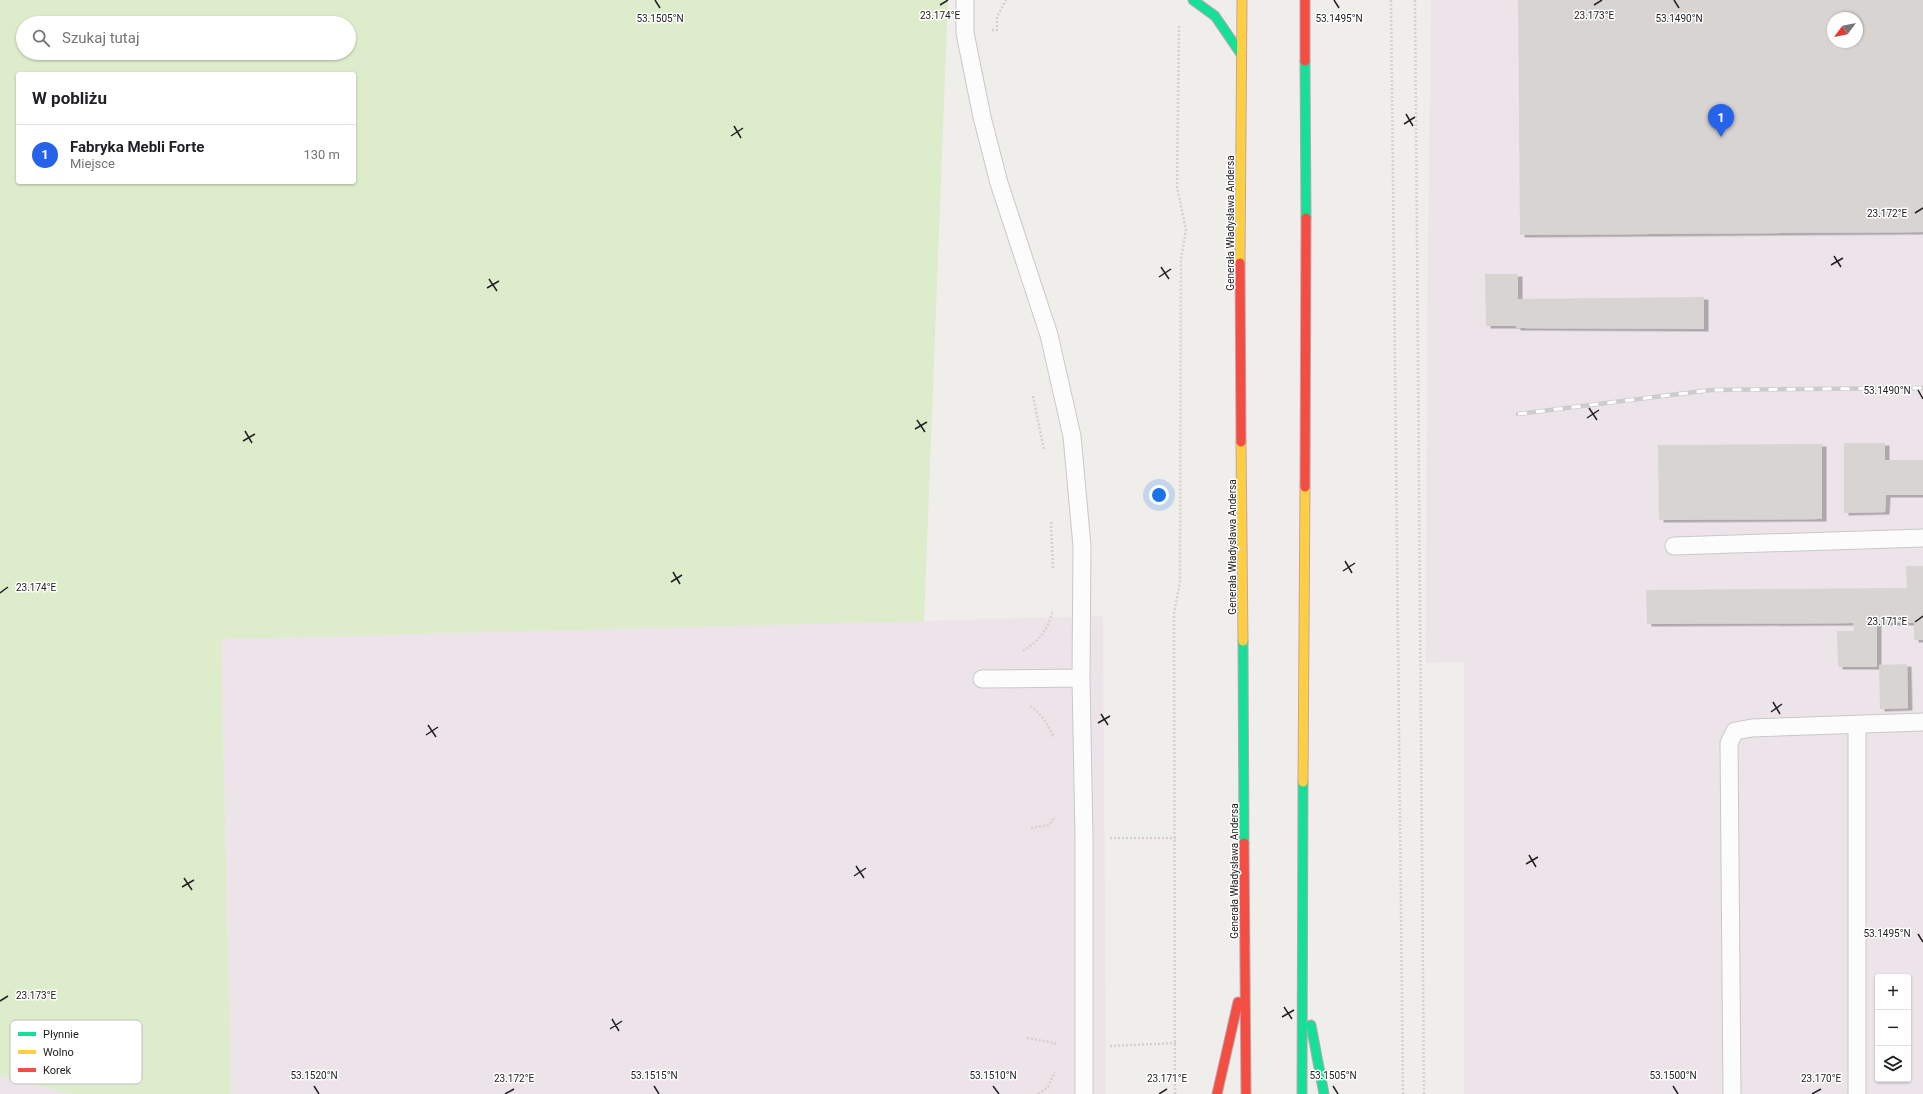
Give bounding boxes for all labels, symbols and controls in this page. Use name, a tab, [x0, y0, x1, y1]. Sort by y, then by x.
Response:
text: 23.174°E	[920, 10, 960, 21]
text: 23.173°E	[1574, 10, 1614, 21]
north arrow	[1827, 12, 1863, 48]
text: 53.1505°N	[636, 13, 684, 24]
text: 53.1495°N	[1315, 13, 1363, 24]
text: 53.1490°N	[1655, 13, 1703, 24]
search box	[16, 16, 356, 60]
icon: search	[30, 27, 52, 49]
text: Szukaj tutaj	[62, 29, 140, 47]
text: W pobliżu	[32, 88, 107, 108]
pin: 1	[1708, 104, 1734, 137]
text: Fabryka Mebli Forte	[70, 138, 204, 156]
text: 1	[41, 147, 49, 162]
text: 130 m	[303, 147, 340, 162]
street label: Generała Władysława Andersa	[1225, 155, 1236, 291]
text: Miejsce	[70, 156, 115, 171]
text: 23.172°E	[1867, 208, 1907, 219]
text: 53.1490°N	[1863, 385, 1911, 396]
street label: Generała Władysława Andersa	[1227, 479, 1238, 615]
your location	[1149, 485, 1169, 505]
text: 23.174°E	[16, 582, 56, 593]
text: 23.171°E	[1867, 616, 1907, 627]
street label: Generała Władysława Andersa	[1229, 803, 1240, 939]
text: 53.1495°N	[1863, 928, 1911, 939]
map controls	[1875, 974, 1911, 1082]
button: +	[1875, 974, 1911, 1010]
text: 23.173°E	[16, 990, 56, 1001]
button: −	[1875, 1010, 1911, 1046]
legend	[10, 1020, 142, 1084]
text: Płynnie	[43, 1028, 79, 1041]
text: Wolno	[43, 1046, 74, 1059]
button: layers	[1875, 1046, 1911, 1082]
text: Korek	[43, 1064, 71, 1077]
text: 53.1520°N	[290, 1070, 338, 1081]
text: 53.1515°N	[630, 1070, 678, 1081]
text: 53.1510°N	[969, 1070, 1017, 1081]
text: 53.1505°N	[1309, 1070, 1357, 1081]
text: 53.1500°N	[1649, 1070, 1697, 1081]
text: 23.172°E	[494, 1073, 534, 1084]
text: 23.171°E	[1147, 1073, 1187, 1084]
text: 23.170°E	[1801, 1073, 1841, 1084]

